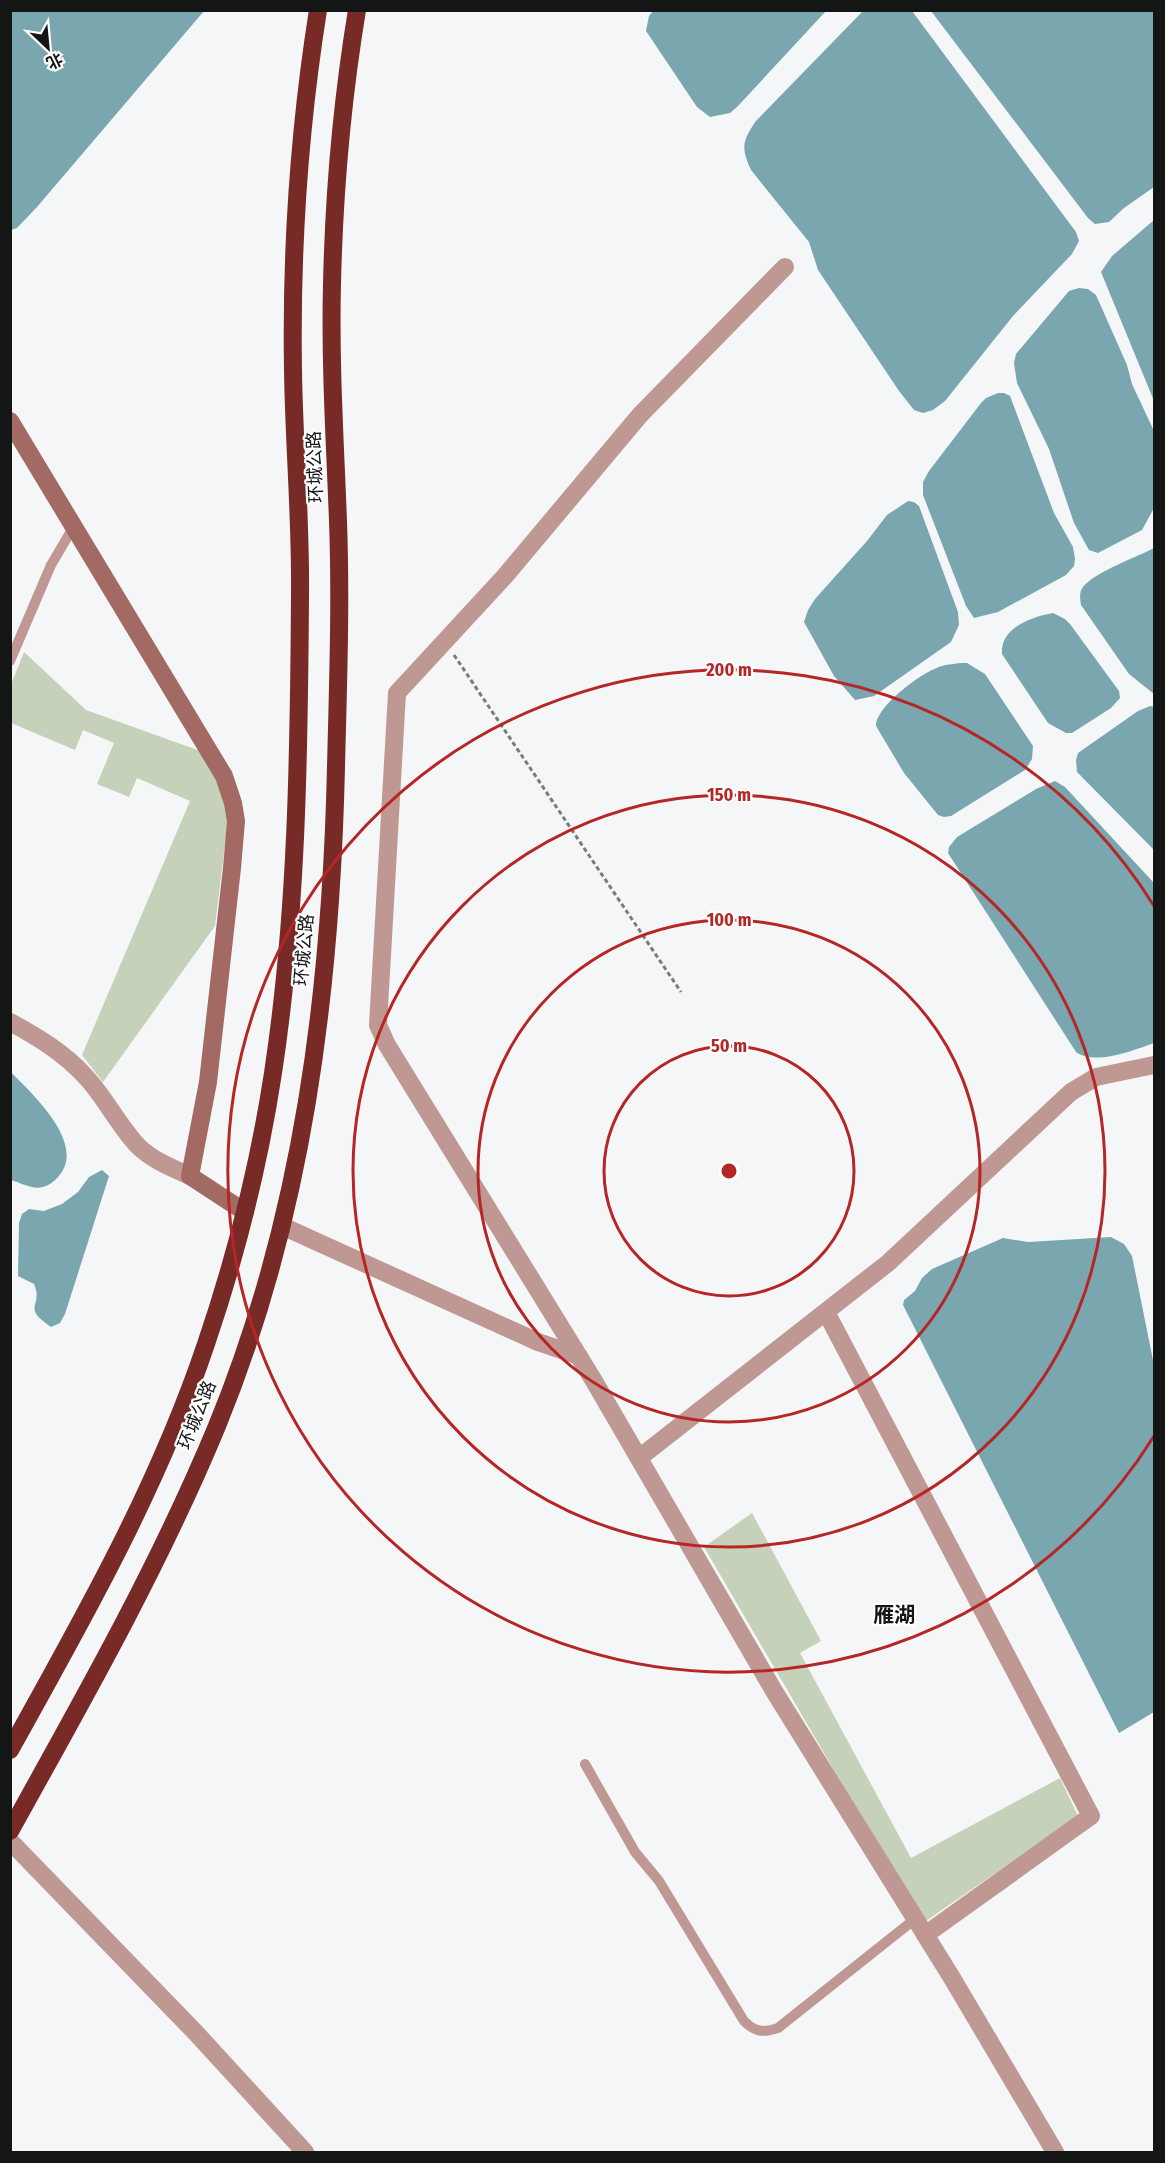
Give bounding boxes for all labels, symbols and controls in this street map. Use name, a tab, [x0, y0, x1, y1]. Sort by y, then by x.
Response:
north arrow	[18, 18, 78, 78]
text: 北	[43, 49, 66, 73]
street label: 环城公路	[303, 431, 327, 503]
text: 200 m	[705, 659, 752, 681]
text: 150 m	[707, 784, 751, 806]
text: 100 m	[707, 909, 751, 931]
street label: 环城公路	[290, 913, 318, 987]
text: 50 m	[711, 1035, 747, 1057]
centre of rings	[719, 1161, 739, 1181]
street label: 环城公路	[173, 1378, 221, 1452]
district label: 雁湖	[873, 1602, 915, 1628]

